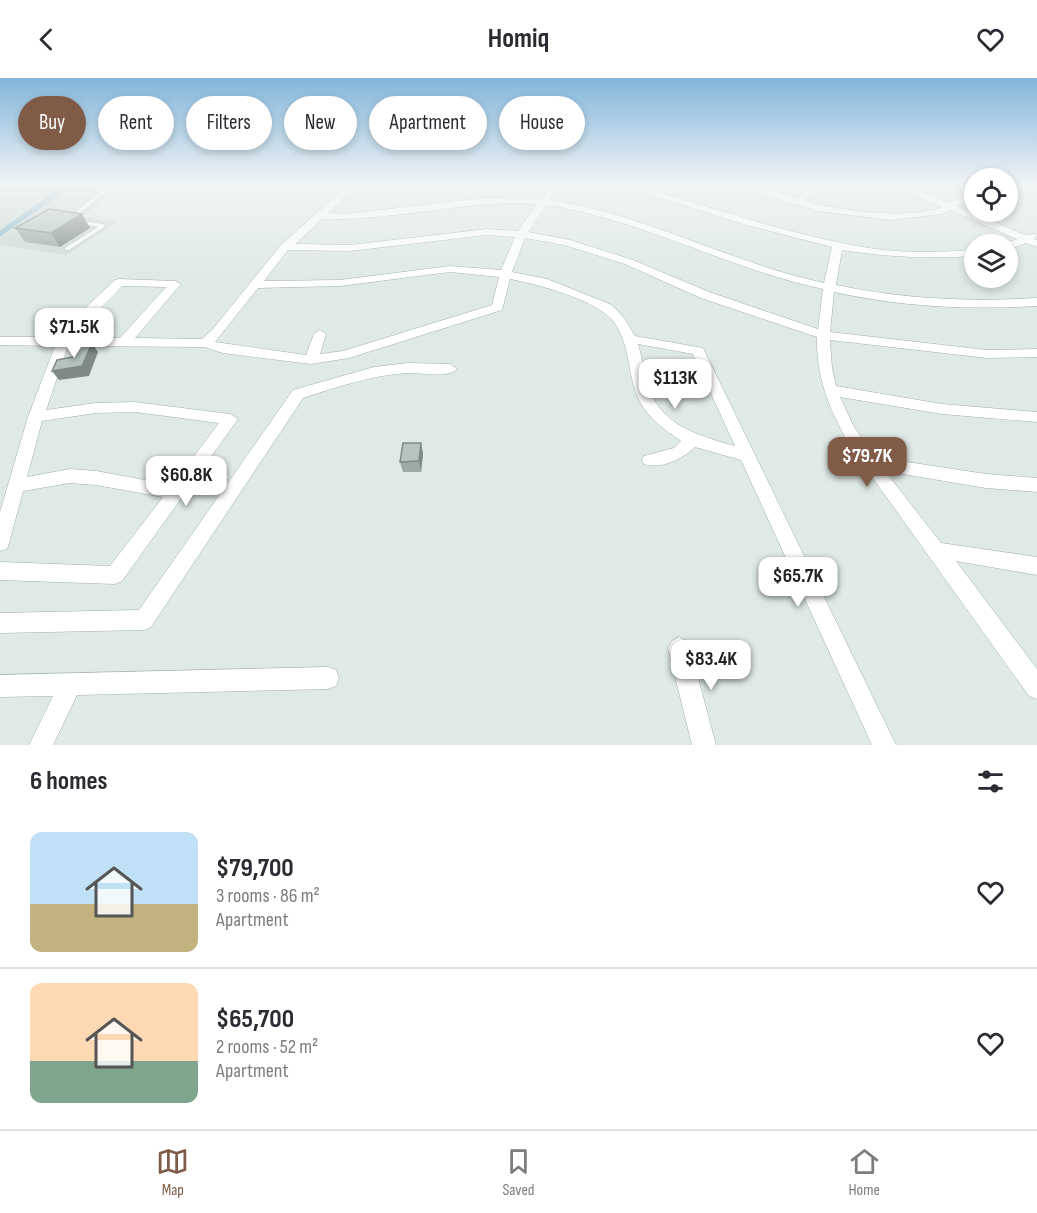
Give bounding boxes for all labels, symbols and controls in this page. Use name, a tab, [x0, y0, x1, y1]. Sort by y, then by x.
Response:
icon: back	[30, 23, 63, 56]
text: Homiq	[488, 23, 549, 55]
icon: heart	[974, 23, 1007, 56]
chip: Buy	[18, 96, 86, 150]
chip: Rent	[98, 96, 174, 150]
chip: Filters	[186, 96, 272, 150]
chip: New	[284, 96, 357, 150]
chip: Apartment	[369, 96, 487, 150]
chip: House	[499, 96, 585, 150]
map controls	[964, 168, 1018, 288]
button: locate	[964, 168, 1018, 222]
button: layers	[964, 234, 1018, 288]
pin: $71.5K	[25, 308, 123, 359]
text: $71.5K	[49, 315, 99, 339]
pin: $113K	[633, 359, 717, 410]
text: $113K	[653, 366, 697, 390]
pin: $79.7K	[818, 437, 916, 488]
text: $79.7K	[842, 444, 892, 468]
pin: $60.8K	[137, 456, 235, 507]
text: $60.8K	[160, 463, 212, 487]
pin: $65.7K	[749, 557, 847, 608]
text: $65.7K	[773, 564, 823, 588]
pin: $83.4K	[662, 640, 760, 691]
text: $83.4K	[685, 647, 737, 671]
icon: filters	[974, 765, 1007, 798]
text: 6 homes	[30, 766, 108, 797]
text: $79,700	[216, 853, 294, 884]
icon: home	[78, 856, 150, 928]
icon: heart	[974, 876, 1007, 909]
text: 3 rooms · 86 m²	[216, 884, 320, 908]
text: Apartment	[216, 908, 289, 932]
text: $65,700	[216, 1004, 294, 1035]
icon: home	[78, 1007, 150, 1079]
icon: heart	[974, 1027, 1007, 1060]
text: 2 rooms · 52 m²	[216, 1035, 318, 1059]
text: Apartment	[216, 1059, 289, 1083]
tab: Map	[156, 1145, 189, 1200]
tab: Saved	[502, 1145, 535, 1200]
tab: Home	[848, 1145, 881, 1200]

